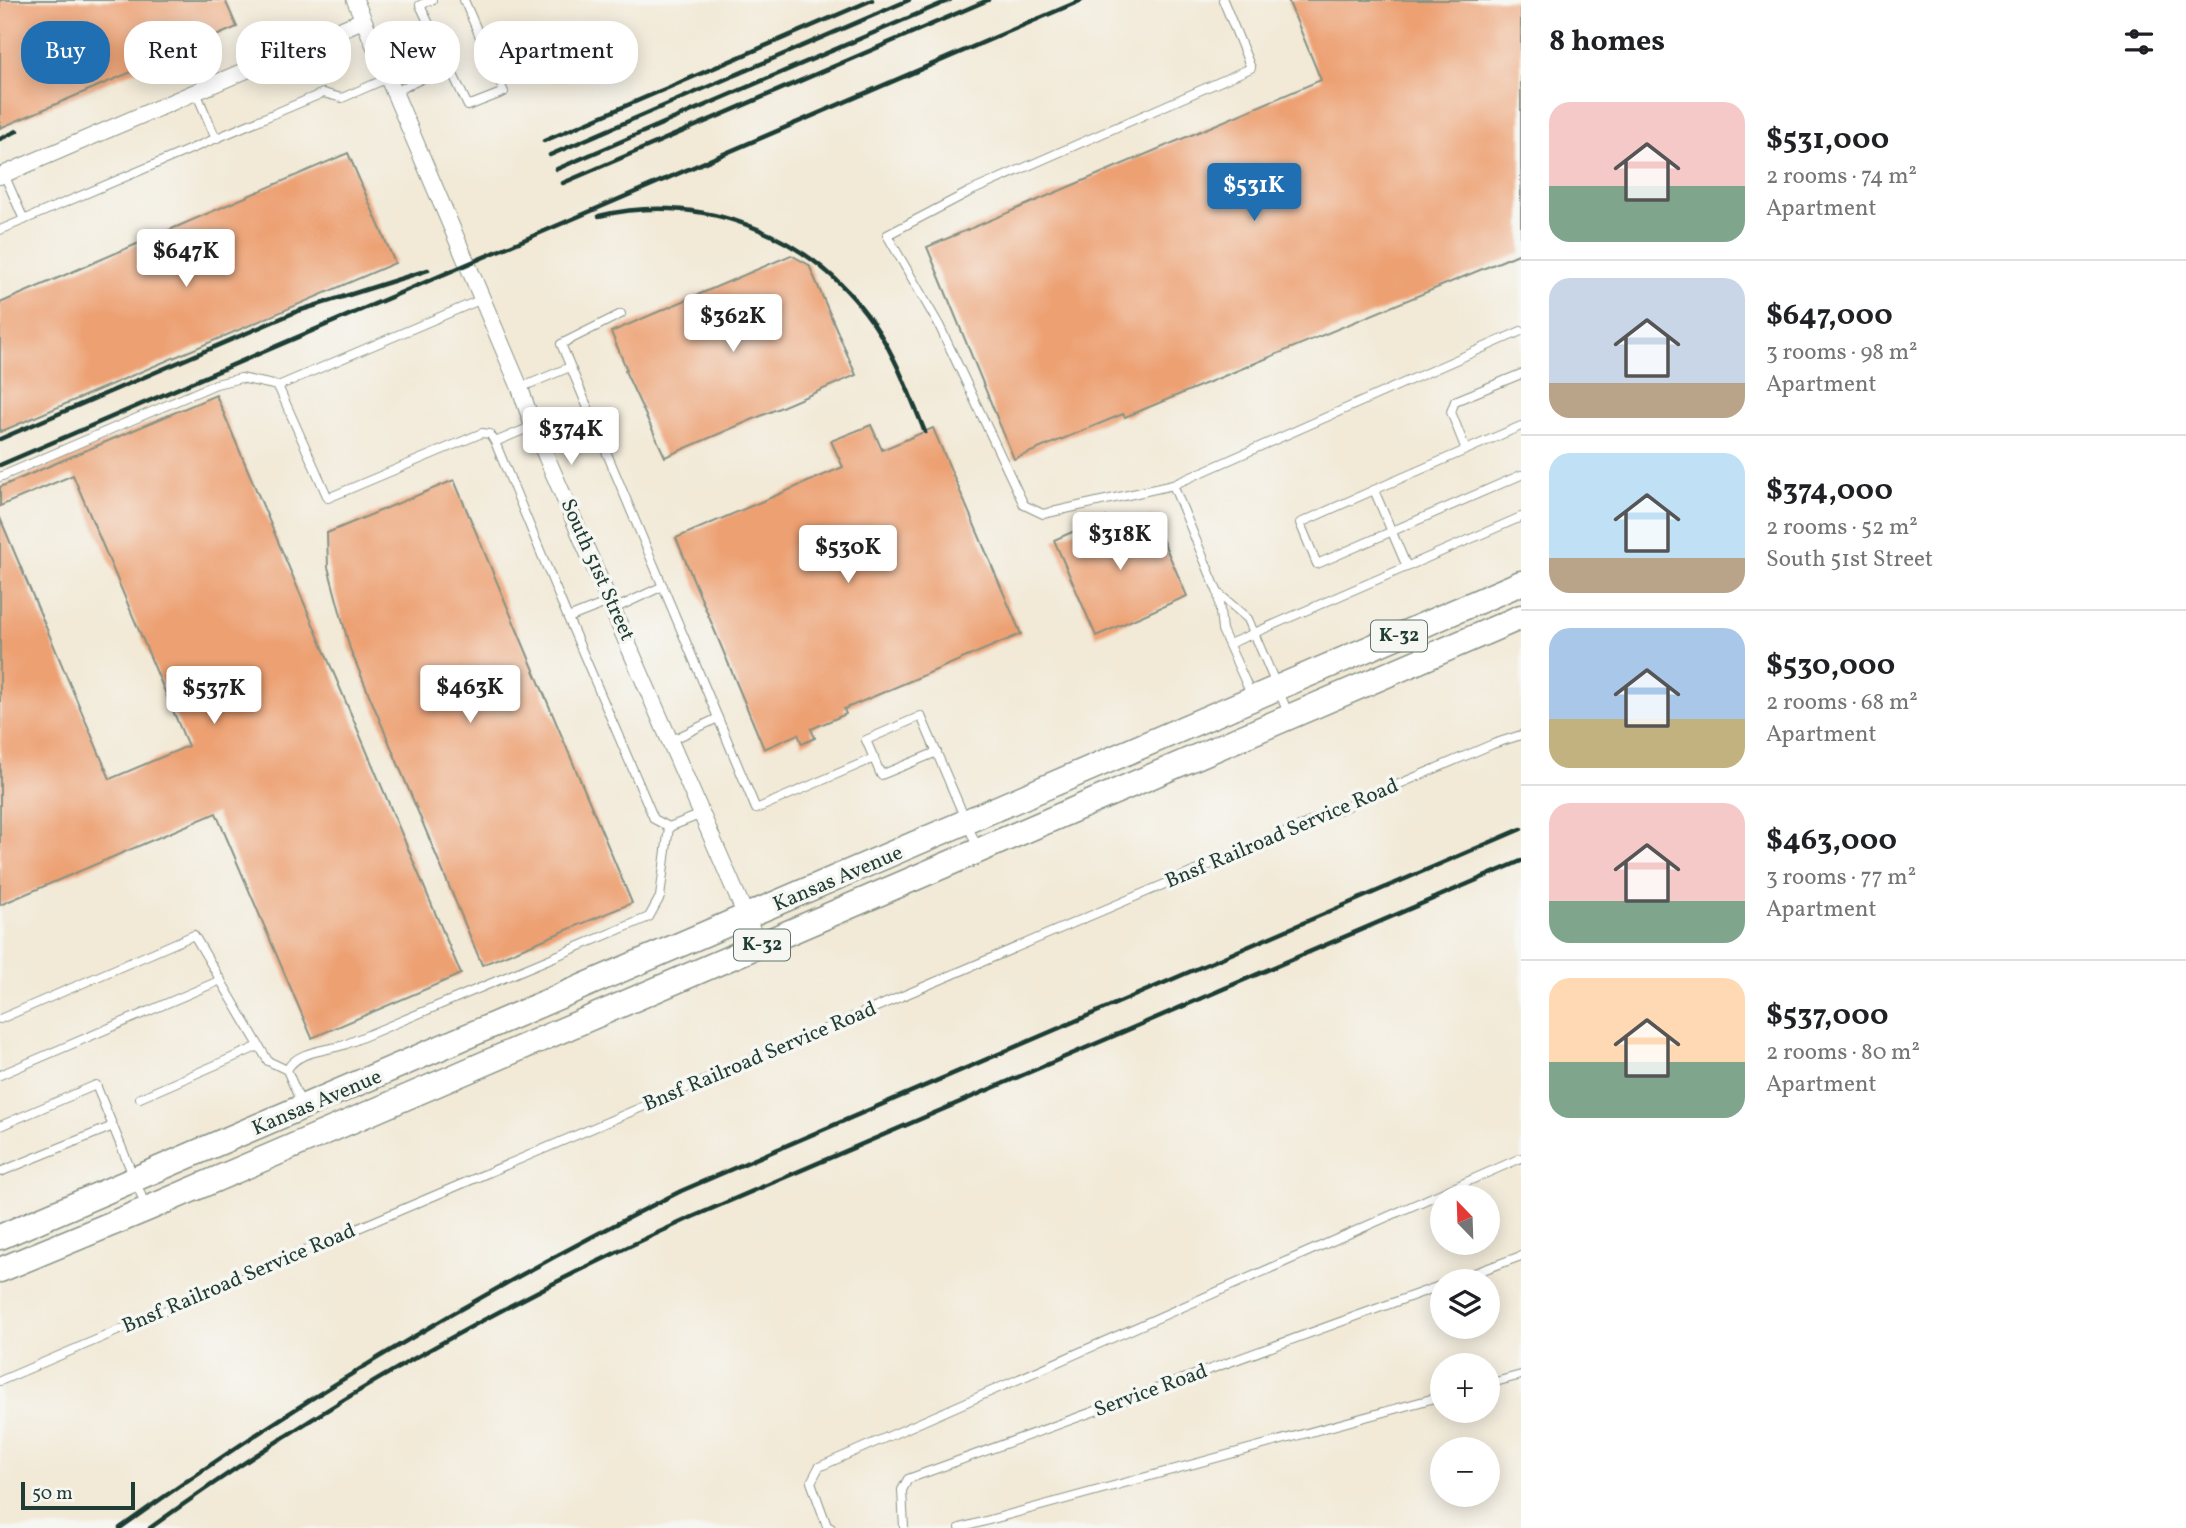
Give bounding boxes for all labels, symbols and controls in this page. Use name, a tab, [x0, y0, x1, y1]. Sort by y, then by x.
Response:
chip: Buy	[21, 21, 110, 84]
chip: Rent	[124, 21, 222, 84]
chip: Filters	[236, 21, 351, 84]
chip: New	[365, 21, 460, 84]
chip: Apartment	[474, 21, 638, 84]
text: 8 homes	[1549, 21, 1665, 63]
icon: filters	[2120, 23, 2158, 61]
text: $531,000	[1766, 119, 1889, 161]
icon: home	[1605, 130, 1689, 214]
text: 2 rooms · 74 m²	[1766, 161, 1917, 193]
pin: $531K	[1205, 164, 1303, 223]
text: $531K	[1223, 170, 1285, 202]
text: Apartment	[1766, 193, 1877, 225]
pin: $647K	[137, 230, 235, 289]
text: $647K	[153, 236, 219, 268]
pin: $362K	[684, 294, 782, 354]
text: $647,000	[1766, 295, 1893, 337]
text: $362K	[700, 301, 766, 333]
icon: home	[1605, 306, 1689, 390]
text: 3 rooms · 98 m²	[1766, 337, 1918, 369]
text: Apartment	[1766, 369, 1877, 401]
pin: $374K	[522, 407, 620, 467]
text: $374K	[539, 414, 603, 446]
text: $374,000	[1766, 470, 1893, 512]
icon: home	[1605, 481, 1689, 565]
street label: South 51st Street	[553, 494, 641, 646]
pin: $318K	[1071, 512, 1169, 572]
text: 2 rooms · 52 m²	[1766, 512, 1918, 544]
text: $318K	[1089, 519, 1152, 551]
pin: $530K	[799, 526, 897, 585]
text: $530K	[815, 532, 881, 564]
text: South 51st Street	[1766, 544, 1933, 576]
road number: K-32	[1371, 621, 1427, 652]
text: $530,000	[1766, 645, 1895, 687]
icon: home	[1605, 656, 1689, 740]
pin: $537K	[165, 666, 263, 726]
pin: $463K	[421, 666, 519, 725]
text: $463K	[436, 672, 504, 704]
text: $537K	[182, 673, 246, 705]
text: 2 rooms · 68 m²	[1766, 687, 1918, 719]
text: Apartment	[1766, 719, 1877, 751]
street label: Bnsf Railroad Service Road	[1161, 772, 1403, 896]
text: $463,000	[1766, 820, 1897, 862]
icon: home	[1605, 831, 1689, 915]
street label: Kansas Avenue	[769, 839, 907, 919]
text: 3 rooms · 77 m²	[1766, 862, 1916, 894]
text: Apartment	[1766, 894, 1877, 926]
road number: K-32	[734, 930, 790, 960]
street label: Bnsf Railroad Service Road	[639, 995, 881, 1119]
text: $537,000	[1766, 995, 1889, 1037]
icon: home	[1605, 1006, 1689, 1090]
text: 2 rooms · 80 m²	[1766, 1037, 1920, 1069]
street label: Kansas Avenue	[248, 1063, 386, 1143]
text: Apartment	[1766, 1069, 1877, 1101]
north arrow	[1430, 1185, 1500, 1255]
map controls	[1430, 1185, 1500, 1507]
street label: Bnsf Railroad Service Road	[118, 1217, 360, 1341]
button: layers	[1430, 1269, 1500, 1339]
button: +	[1430, 1353, 1500, 1423]
street label: Service Road	[1090, 1357, 1212, 1425]
button: −	[1430, 1437, 1500, 1507]
scale bar	[21, 1479, 135, 1511]
text: 50 m	[32, 1481, 73, 1507]

